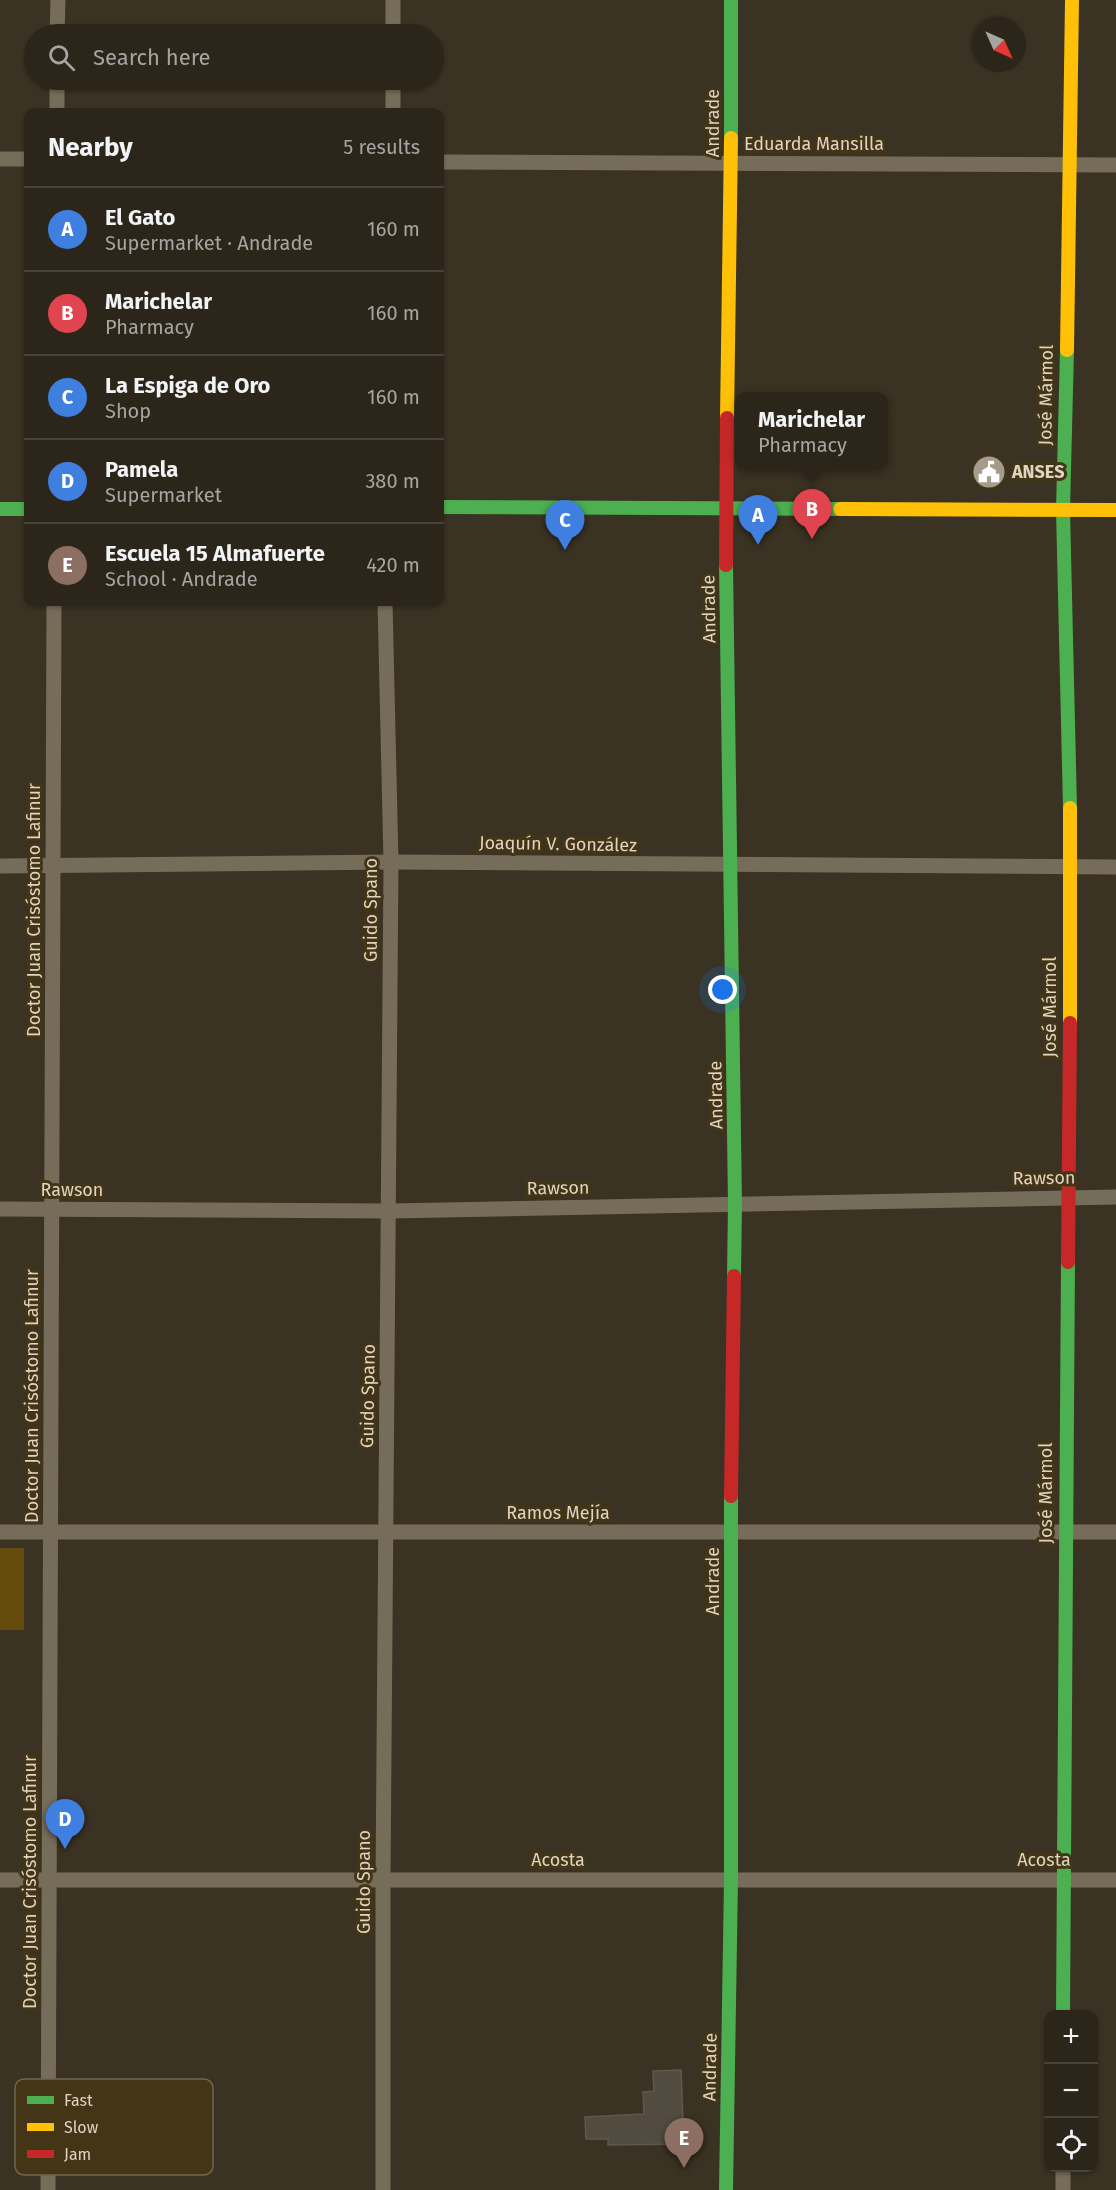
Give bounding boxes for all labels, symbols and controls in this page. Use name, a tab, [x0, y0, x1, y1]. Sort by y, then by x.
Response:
north arrow	[972, 18, 1026, 72]
search box	[24, 24, 444, 90]
icon: search	[45, 41, 78, 74]
text: Search here	[93, 44, 211, 71]
street label: Andrade	[702, 89, 724, 157]
text: Nearby	[48, 132, 133, 163]
street label: Eduarda Mansilla	[744, 133, 884, 155]
text: 5 results	[343, 135, 420, 159]
text: El Gato	[105, 204, 175, 231]
text: A	[62, 217, 73, 241]
text: 160 m	[367, 217, 420, 241]
text: Supermarket · Andrade	[105, 231, 313, 255]
text: Marichelar	[105, 288, 212, 315]
text: B	[61, 301, 74, 325]
text: 160 m	[367, 301, 420, 325]
text: Pharmacy	[105, 315, 194, 339]
street label: José Mármol	[1034, 344, 1058, 446]
text: La Espiga de Oro	[105, 372, 270, 399]
text: C	[62, 385, 73, 409]
text: 160 m	[367, 385, 420, 409]
popup	[735, 392, 888, 470]
text: Shop	[105, 399, 151, 423]
text: Marichelar	[758, 406, 865, 433]
text: Pharmacy	[758, 433, 847, 457]
public building icon: ANSES	[971, 454, 1007, 490]
text: Pamela	[105, 456, 178, 483]
place label: ANSES	[1011, 461, 1064, 483]
text: D	[61, 469, 74, 493]
text: 380 m	[365, 469, 420, 493]
text: Supermarket	[105, 483, 222, 507]
pin: B	[792, 490, 832, 539]
pin: A	[738, 496, 777, 545]
pin: C	[546, 500, 584, 550]
text: Escuela 15 Almafuerte	[105, 540, 325, 567]
text: E	[62, 553, 73, 577]
text: 420 m	[366, 553, 420, 577]
text: School · Andrade	[105, 567, 258, 591]
street label: Andrade	[697, 575, 721, 643]
street label: Doctor Juan Crisóstomo Lafinur	[23, 783, 45, 1037]
street label: Joaquín V. González	[479, 832, 637, 856]
street label: Guido Spano	[360, 858, 382, 962]
street label: José Mármol	[1039, 957, 1061, 1057]
your location	[708, 975, 737, 1004]
street label: Andrade	[704, 1061, 728, 1129]
street label: Rawson	[1012, 1166, 1076, 1190]
street label: Rawson	[526, 1176, 590, 1200]
street label: Rawson	[41, 1179, 103, 1201]
street label: Doctor Juan Crisóstomo Lafinur	[21, 1269, 43, 1523]
street label: Guido Spano	[356, 1344, 380, 1448]
street label: José Mármol	[1035, 1443, 1057, 1543]
street label: Ramos Mejía	[506, 1502, 610, 1524]
street label: Andrade	[702, 1547, 724, 1615]
street label: Doctor Juan Crisóstomo Lafinur	[19, 1755, 41, 2009]
pin: D	[46, 1800, 84, 1849]
street label: Guido Spano	[353, 1830, 375, 1934]
street label: Acosta	[531, 1849, 585, 1871]
street label: Acosta	[1017, 1849, 1071, 1871]
map controls	[1044, 2010, 1098, 2172]
button: +	[1044, 2010, 1098, 2064]
street label: Andrade	[698, 2033, 722, 2101]
button: −	[1044, 2064, 1098, 2118]
legend	[15, 2079, 213, 2175]
text: Fast	[64, 2091, 93, 2110]
text: Slow	[64, 2118, 99, 2137]
pin: E	[664, 2118, 704, 2168]
button: locate	[1044, 2118, 1098, 2172]
text: Jam	[64, 2145, 91, 2164]

